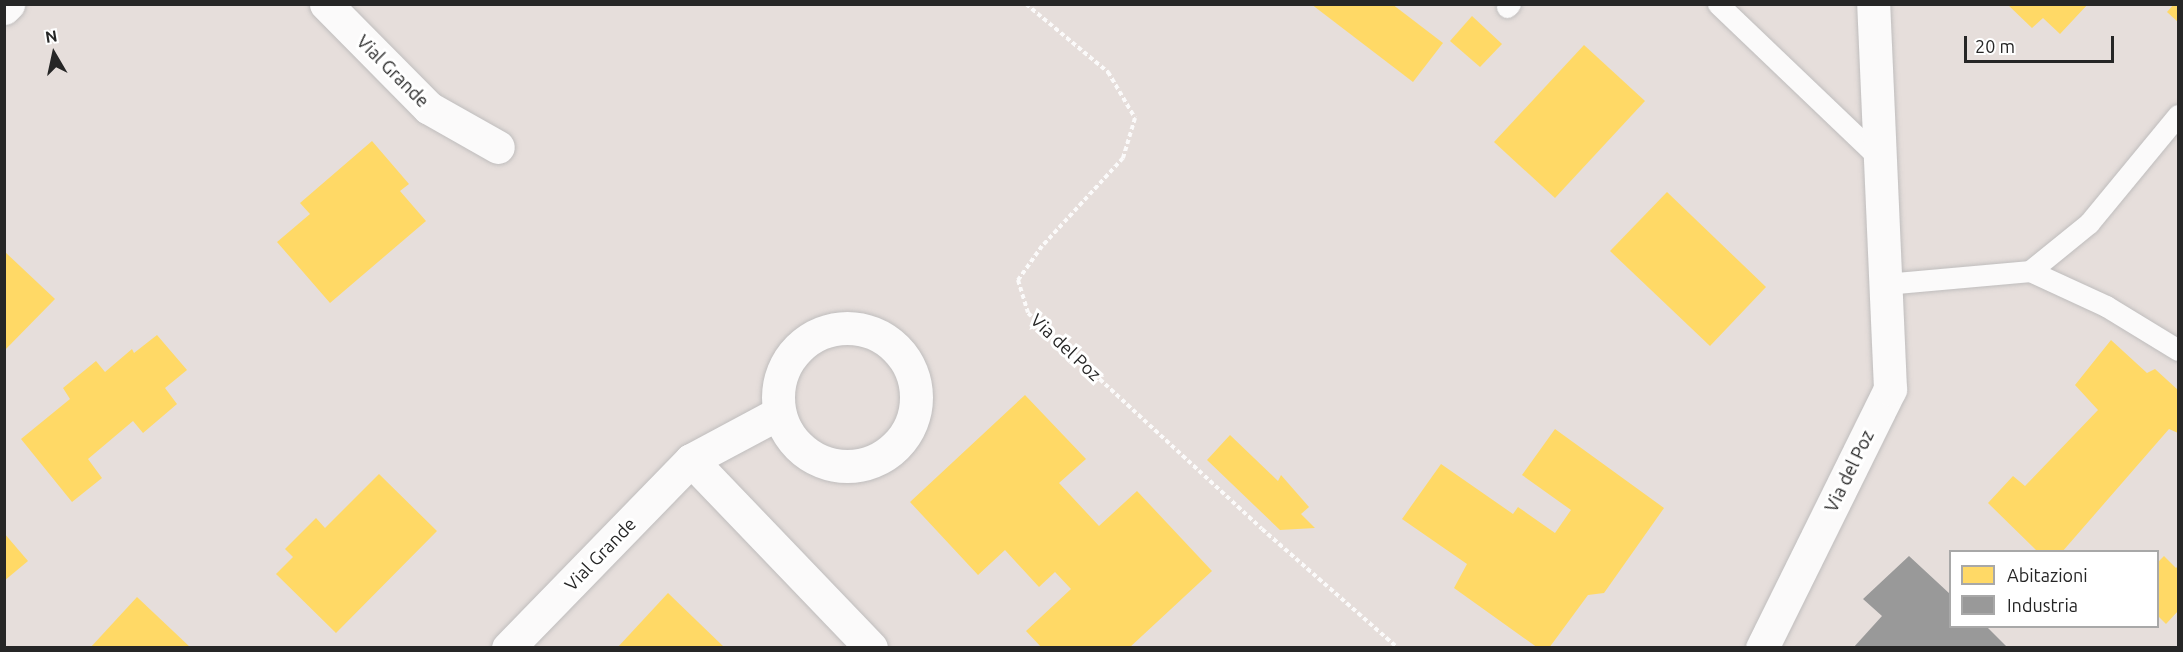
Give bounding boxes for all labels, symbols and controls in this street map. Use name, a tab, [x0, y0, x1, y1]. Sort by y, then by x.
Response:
north arrow	[24, 24, 84, 84]
scale bar	[1967, 24, 2117, 62]
text: N	[44, 26, 58, 46]
street label: Vial Grande	[352, 30, 434, 112]
text: 20 m	[1975, 36, 2015, 56]
street label: Via del Poz	[1026, 309, 1106, 385]
street label: Via del Poz	[1820, 427, 1878, 515]
street label: Vial Grande	[560, 513, 640, 595]
legend	[1949, 550, 2159, 628]
text: Abitazioni	[2007, 565, 2088, 585]
text: Industria	[2007, 595, 2078, 615]

